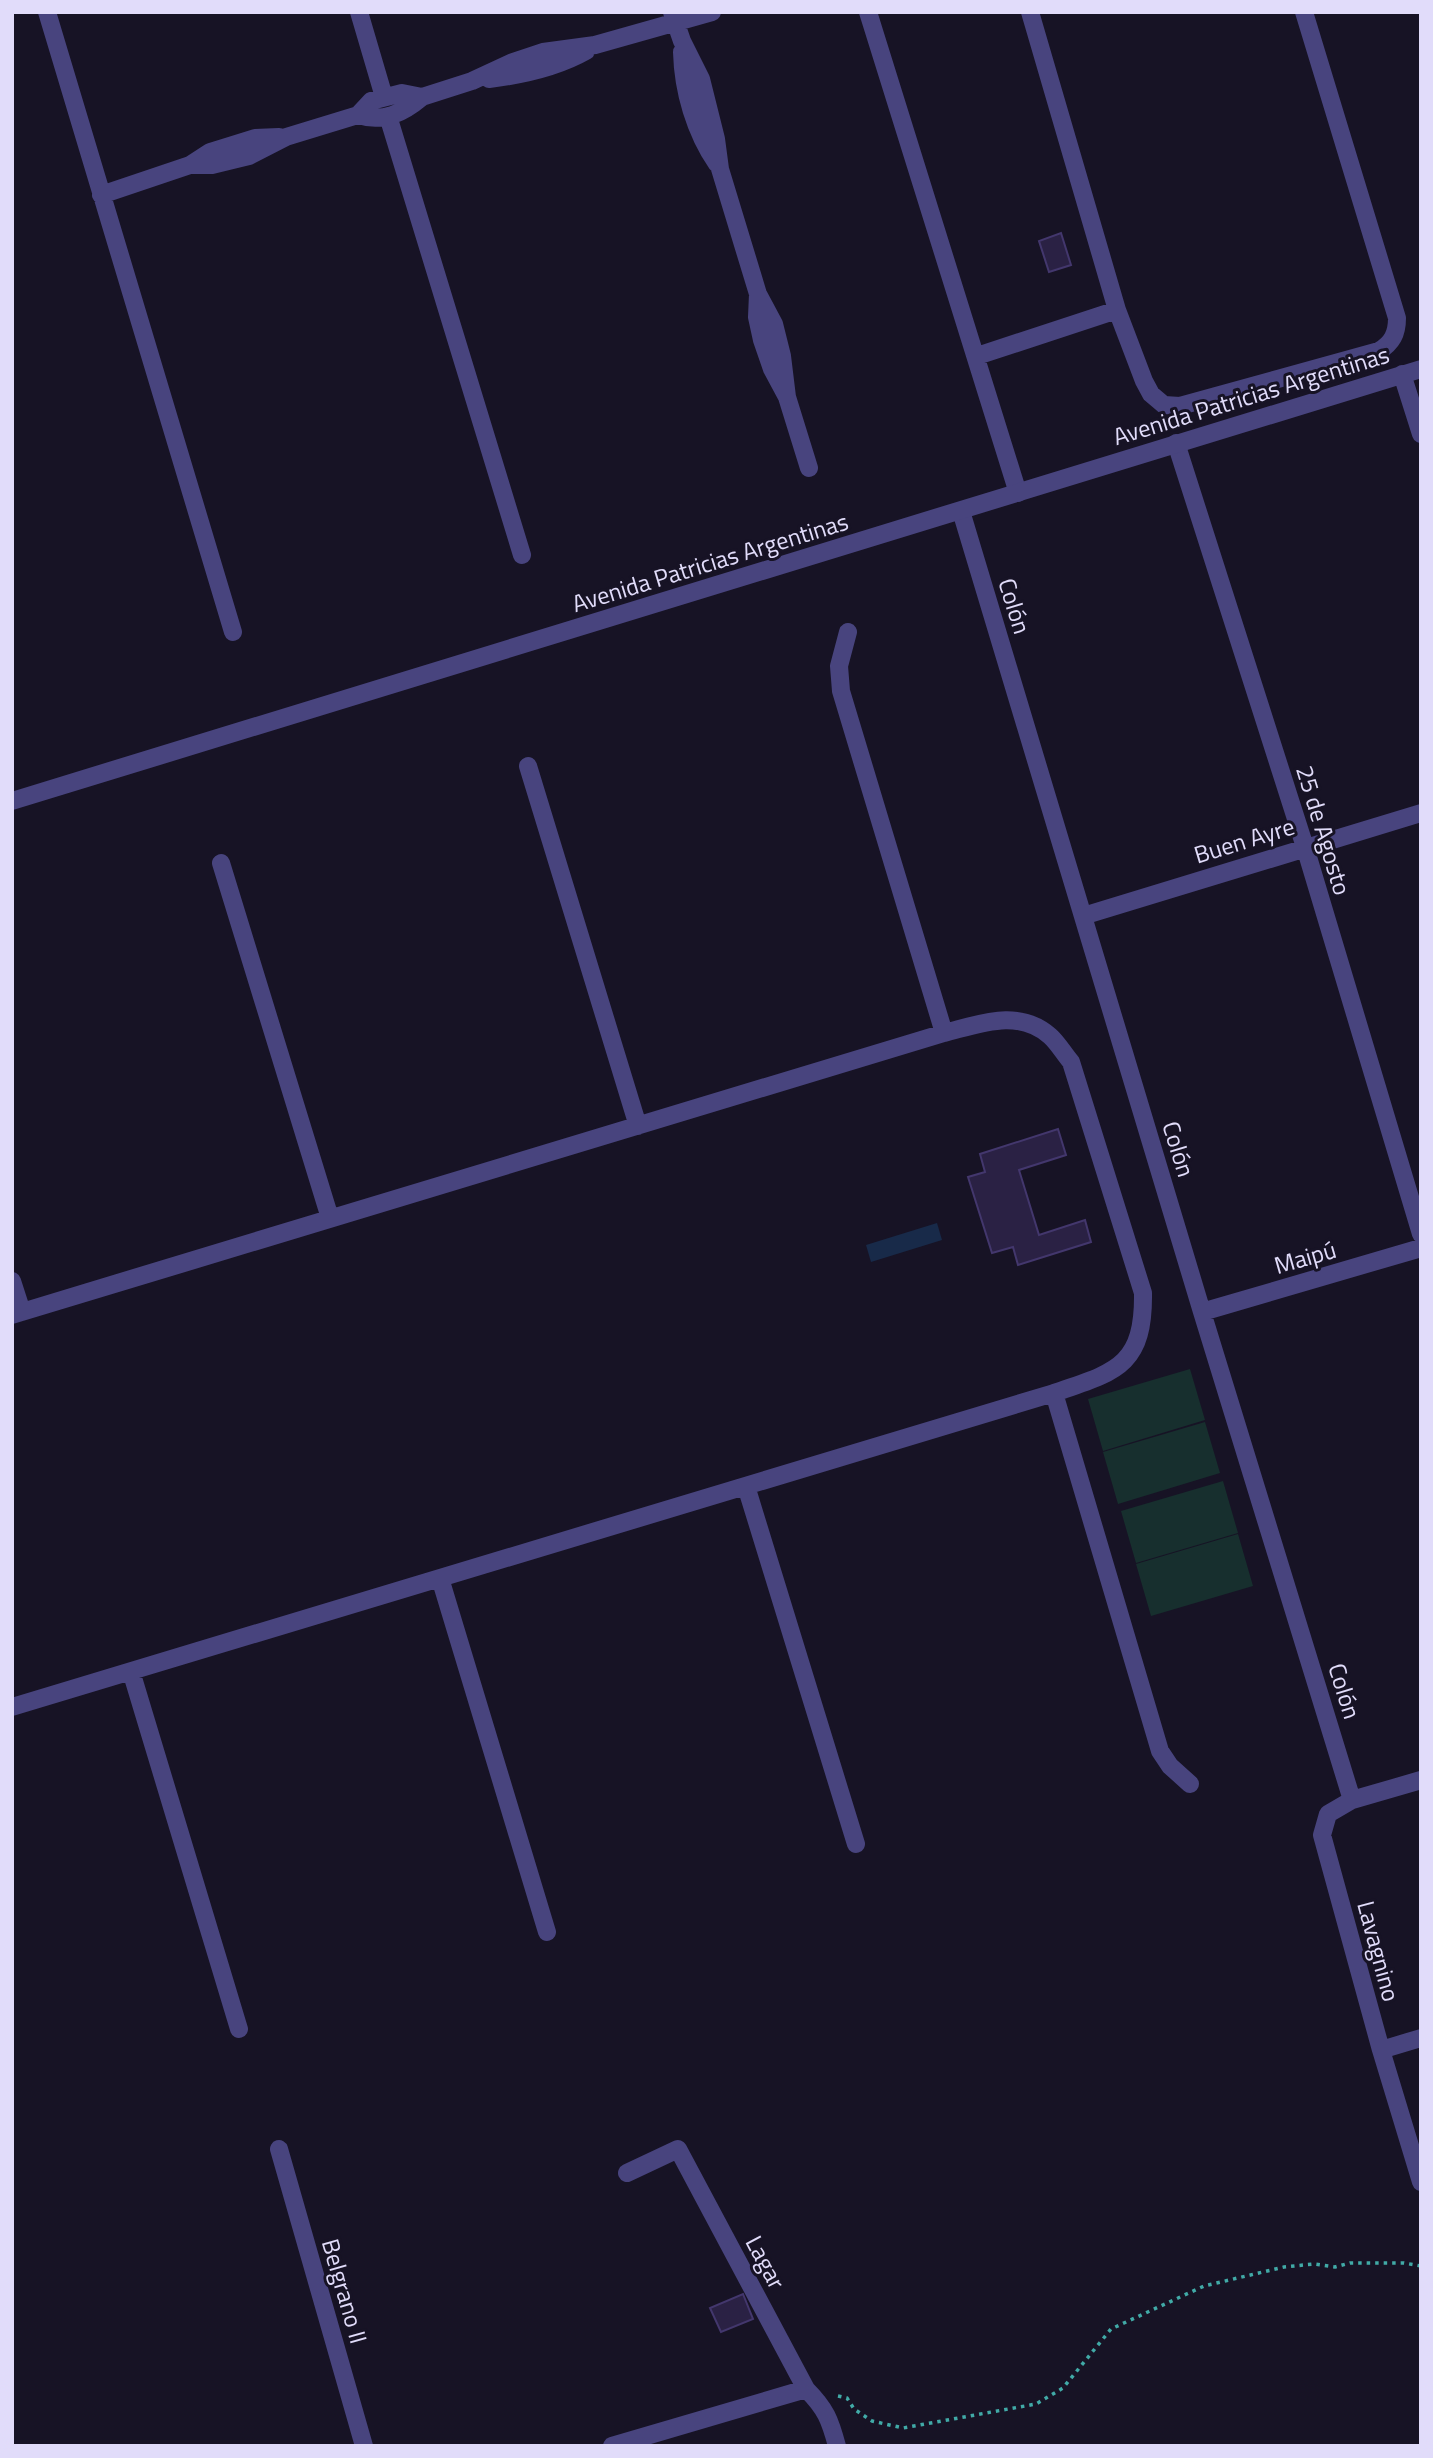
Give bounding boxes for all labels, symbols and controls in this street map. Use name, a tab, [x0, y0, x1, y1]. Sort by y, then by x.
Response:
street label: Avenida Patricias Argentinas	[1108, 336, 1394, 454]
street label: Avenida Patricias Argentinas	[567, 503, 853, 621]
street label: Colón	[990, 574, 1040, 638]
street label: 25 de Agosto	[1287, 761, 1361, 899]
street label: Buen Ayre	[1189, 808, 1299, 872]
street label: Colón	[1154, 1117, 1204, 1181]
street label: Maipú	[1270, 1231, 1340, 1283]
street label: Colón	[1320, 1659, 1370, 1723]
street label: Lavagnino	[1348, 1897, 1410, 2005]
street label: Lagar	[737, 2229, 795, 2295]
street label: Belgrano II	[313, 2234, 377, 2348]

